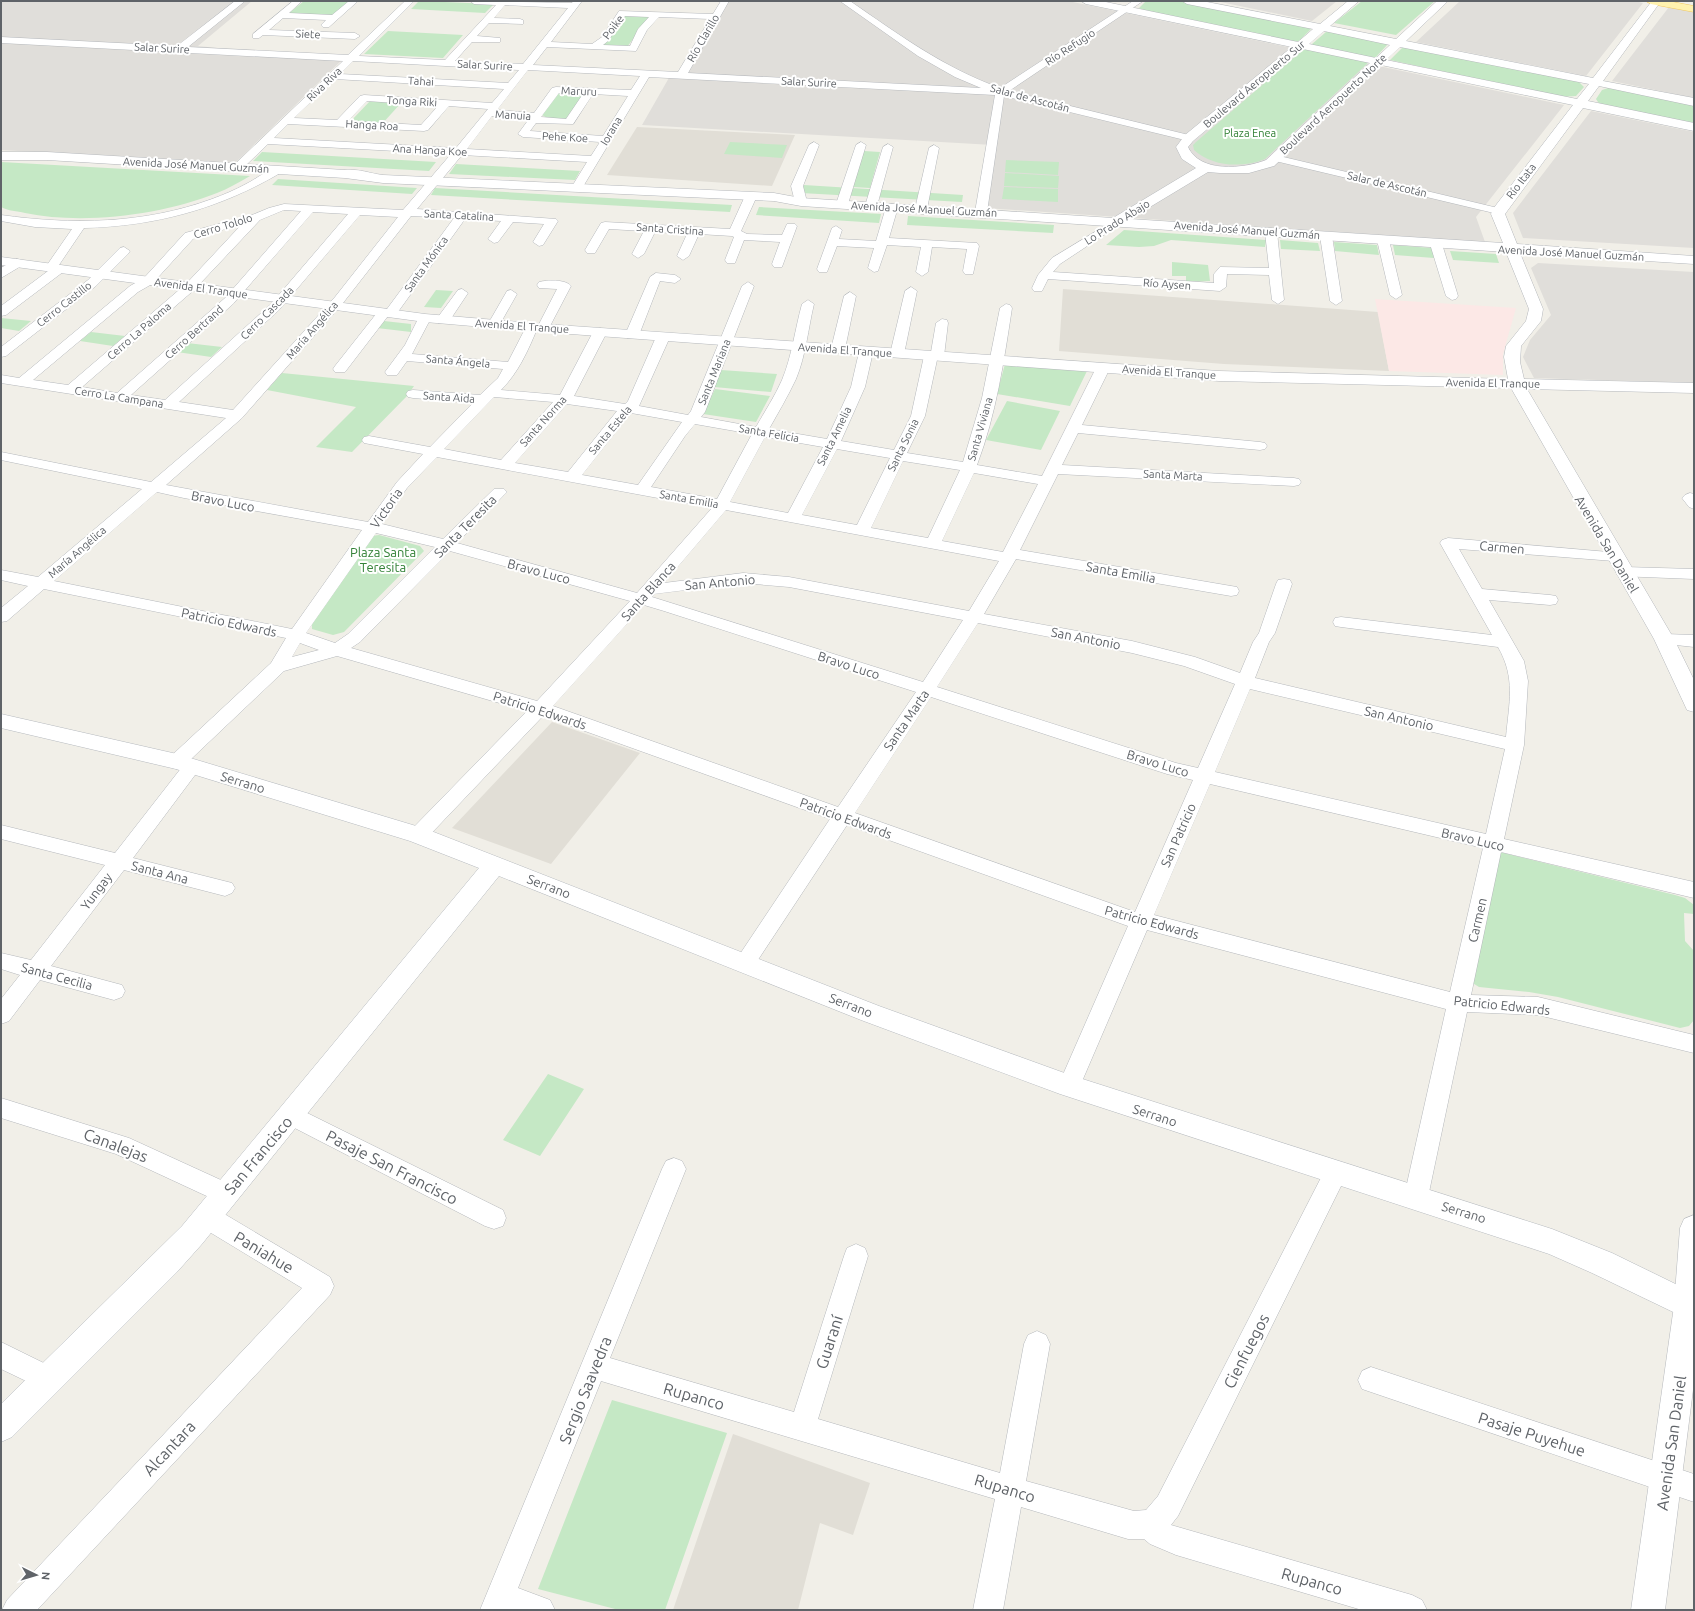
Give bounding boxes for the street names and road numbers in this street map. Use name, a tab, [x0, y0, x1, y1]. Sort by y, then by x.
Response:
street label: Río Clarillo	[685, 12, 721, 64]
street label: Poike	[600, 13, 626, 41]
street label: Río Refugio	[1043, 26, 1097, 68]
street label: Siete	[295, 27, 321, 41]
street label: Boulevard Aeropuerto Sur	[1201, 37, 1308, 130]
street label: Salar Surire	[134, 41, 190, 55]
street label: Boulevard Aeropuerto Norte	[1277, 51, 1389, 157]
street label: Salar Surire	[457, 58, 513, 72]
street label: Riva Riva	[304, 65, 344, 103]
street label: Tahai	[408, 74, 434, 88]
street label: Salar Surire	[781, 75, 837, 89]
street label: Salar de Ascotán	[989, 82, 1071, 114]
street label: Maruru	[561, 84, 597, 98]
street label: Tonga Riki	[386, 94, 438, 108]
street label: Manuia	[495, 108, 531, 122]
street label: Iorana	[598, 115, 624, 147]
street label: Hanga Roa	[345, 118, 399, 132]
street label: Pehe Koe	[542, 130, 588, 144]
street label: Ana Hanga Koe	[392, 142, 468, 158]
street label: Avenida José Manuel Guzmán	[123, 155, 269, 175]
street label: Río Itata	[1504, 161, 1538, 201]
street label: Salar de Ascotán	[1346, 169, 1428, 199]
street label: Lo Prado Abajo	[1082, 197, 1152, 247]
street label: Avenida José Manuel Guzmán	[851, 199, 997, 219]
street label: Santa Catalina	[424, 207, 494, 223]
street label: Cerro Tololo	[192, 211, 254, 241]
street label: Avenida José Manuel Guzmán	[1174, 219, 1320, 241]
street label: Santa Cristina	[636, 221, 704, 237]
street label: Santa Mónica	[402, 234, 450, 294]
street label: Avenida José Manuel Guzmán	[1498, 243, 1644, 263]
street label: Avenida El Tranque	[154, 276, 248, 300]
street label: Río Aysen	[1143, 276, 1191, 292]
street label: Cerro Castillo	[34, 279, 94, 329]
street label: Cerro Cascada	[238, 284, 296, 342]
street label: María Angélica	[284, 299, 340, 361]
street label: Cerro La Paloma	[105, 300, 173, 362]
street label: Cerro Bertrand	[162, 303, 226, 361]
street label: Avenida El Tranque	[475, 317, 569, 335]
street label: Santa Mariana	[695, 337, 733, 407]
street label: Avenida El Tranque	[798, 341, 892, 359]
street label: Santa Ángela	[425, 351, 491, 370]
street label: Avenida El Tranque	[1122, 363, 1216, 381]
street label: Avenida El Tranque	[1446, 376, 1540, 390]
street label: Cerro La Campana	[74, 384, 164, 410]
street label: Santa Aida	[423, 389, 475, 405]
street label: Santa Norma	[517, 393, 569, 449]
street label: Santa Viviana	[965, 396, 995, 462]
street label: Santa Estela	[586, 403, 634, 457]
street label: Santa Amelia	[815, 405, 853, 467]
street label: Santa Sonia	[885, 417, 921, 473]
street label: Santa Felicia	[738, 422, 800, 444]
street label: Santa Marta	[1143, 467, 1203, 483]
street label: Victoria	[367, 485, 405, 531]
street label: Bravo Luco	[190, 488, 256, 514]
street label: Santa Emilia	[659, 488, 719, 510]
street label: Santa Teresita	[431, 492, 499, 560]
street label: Avenida San Daniel	[1573, 493, 1642, 595]
street label: María Angélica	[46, 524, 108, 580]
street label: Carmen	[1479, 538, 1525, 556]
street label: Bravo Luco	[506, 556, 572, 586]
street label: Santa Blanca	[618, 559, 678, 623]
street label: Santa Emilia	[1085, 559, 1157, 585]
street label: San Antonio	[684, 572, 756, 592]
street label: Patricio Edwards	[180, 605, 278, 639]
street label: San Antonio	[1050, 624, 1122, 652]
street label: Bravo Luco	[816, 648, 882, 682]
street label: Santa Marta	[881, 687, 931, 753]
street label: Patricio Edwards	[492, 688, 589, 732]
street label: San Antonio	[1363, 703, 1435, 733]
street label: Bravo Luco	[1125, 747, 1191, 779]
street label: Serrano	[219, 769, 267, 795]
street label: Patricio Edwards	[798, 795, 894, 841]
street label: San Patricio	[1158, 801, 1198, 869]
street label: Bravo Luco	[1440, 825, 1506, 853]
street label: Santa Ana	[130, 858, 190, 886]
street label: Yungay	[78, 870, 114, 912]
street label: Serrano	[525, 871, 573, 901]
street label: Carmen	[1465, 896, 1489, 944]
street label: Patricio Edwards	[1103, 903, 1201, 941]
street label: Santa Cecilia	[20, 960, 94, 992]
street label: Serrano	[827, 990, 875, 1020]
street label: Patricio Edwards	[1453, 993, 1551, 1017]
street label: Serrano	[1131, 1101, 1179, 1129]
street label: San Francisco	[220, 1112, 296, 1198]
street label: Canalejas	[81, 1125, 151, 1166]
street label: Pasaje San Francisco	[323, 1126, 461, 1208]
street label: Serrano	[1440, 1199, 1488, 1225]
street label: Paniahue	[231, 1227, 297, 1277]
street label: Cienfuegos	[1220, 1311, 1272, 1391]
street label: Guaraní	[812, 1312, 846, 1371]
street label: Sergio Saavedra	[555, 1334, 615, 1446]
street label: Avenida San Daniel	[1653, 1374, 1689, 1512]
street label: Rupanco	[661, 1379, 727, 1413]
street label: Pasaje Puyehue	[1476, 1408, 1588, 1460]
street label: Alcantara	[139, 1417, 199, 1479]
street label: Rupanco	[972, 1470, 1038, 1506]
street label: Rupanco	[1279, 1564, 1345, 1598]

